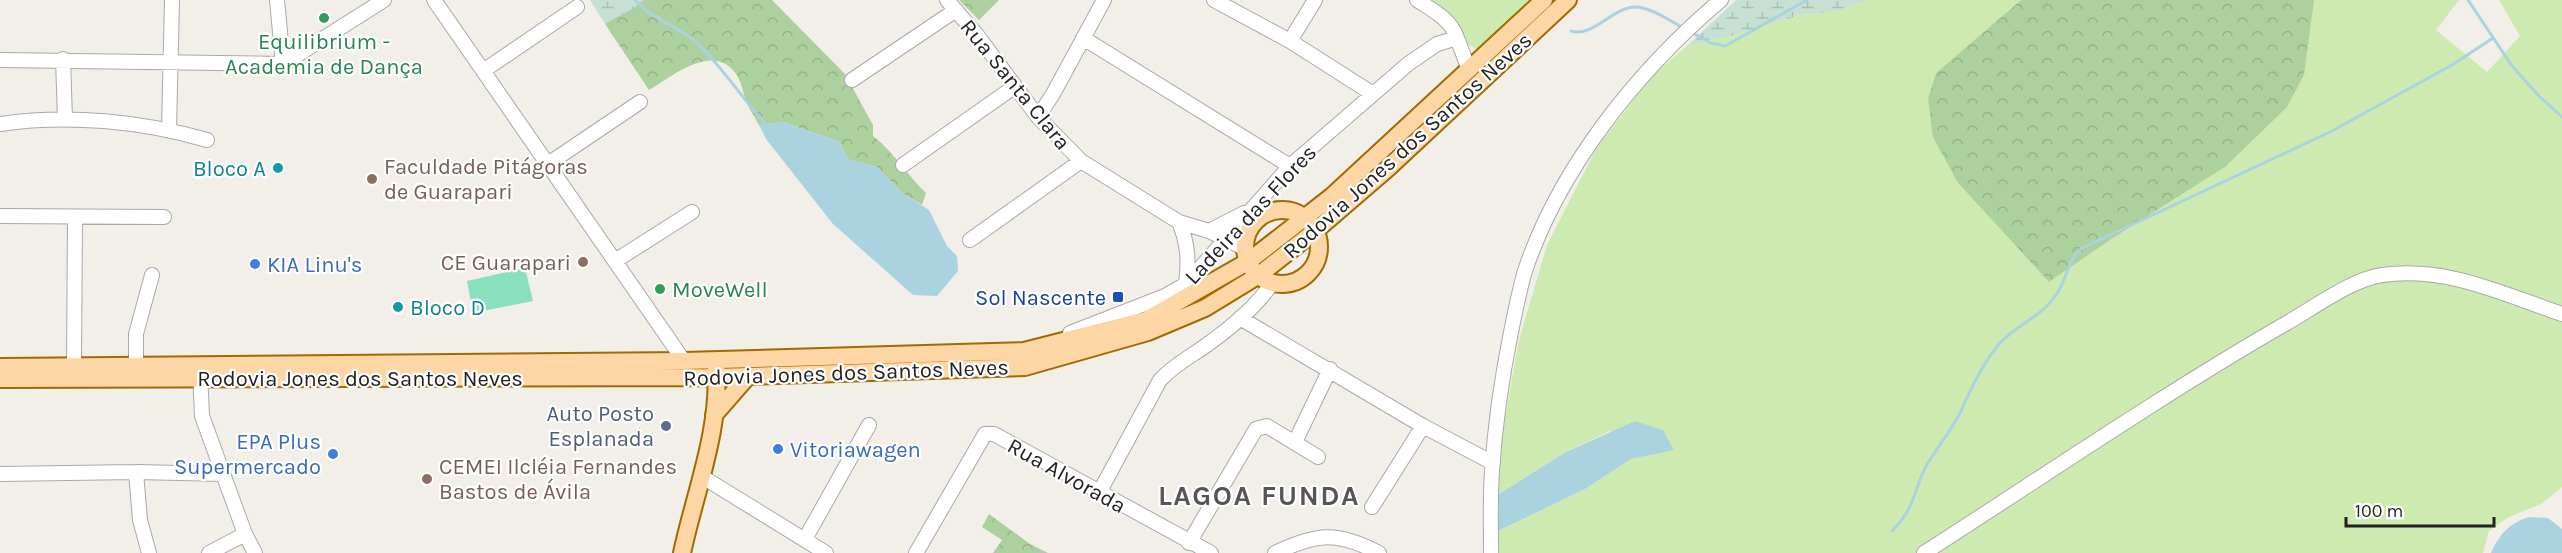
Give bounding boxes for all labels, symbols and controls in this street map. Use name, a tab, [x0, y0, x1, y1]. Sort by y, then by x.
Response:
marker: Equilibrium - Academia de Dança	[317, 11, 331, 25]
street label: Rua Santa Clara	[955, 14, 1076, 155]
street label: Rodovia Jones dos Santos Neves	[1278, 27, 1537, 264]
place label: Equilibrium - Academia de Dança	[225, 29, 423, 80]
street label: Ladeira das Flores	[1179, 140, 1322, 290]
place label: Faculdade Pitágoras de Guarapari	[384, 154, 588, 205]
place label: Bloco A	[193, 156, 266, 182]
marker: Bloco A	[271, 161, 285, 175]
marker: Faculdade Pitágoras de Guarapari	[365, 172, 379, 186]
place label: CE Guarapari	[441, 250, 571, 276]
place label: KIA Linu's	[267, 252, 362, 278]
marker: CE Guarapari	[576, 255, 590, 269]
marker: KIA Linu's	[248, 257, 262, 271]
place label: MoveWell	[672, 277, 768, 303]
marker: MoveWell	[653, 282, 667, 296]
place label: Sol Nascente	[975, 285, 1106, 311]
marker: Sol Nascente	[1111, 290, 1125, 304]
place label: Bloco D	[410, 295, 485, 321]
marker: Bloco D	[391, 300, 405, 314]
street label: Rodovia Jones dos Santos Neves	[683, 354, 1009, 392]
street label: Rodovia Jones dos Santos Neves	[197, 366, 523, 392]
place label: Auto Posto Esplanada	[546, 401, 654, 452]
marker: Auto Posto Esplanada	[659, 419, 673, 433]
place label: EPA Plus Supermercado	[174, 429, 321, 480]
street label: Rua Alvorada	[1003, 433, 1130, 519]
place label: Vitoriawagen	[790, 437, 921, 463]
marker: Vitoriawagen	[771, 442, 785, 456]
marker: EPA Plus Supermercado	[326, 447, 340, 461]
place label: CEMEI Ilcléia Fernandes Bastos de Ávila	[439, 454, 677, 505]
marker: CEMEI Ilcléia Fernandes Bastos de Ávila	[420, 472, 434, 486]
district label: LAGOA FUNDA	[1158, 479, 1360, 512]
scale bar	[2346, 490, 2494, 528]
text: 100 m	[2355, 500, 2403, 522]

